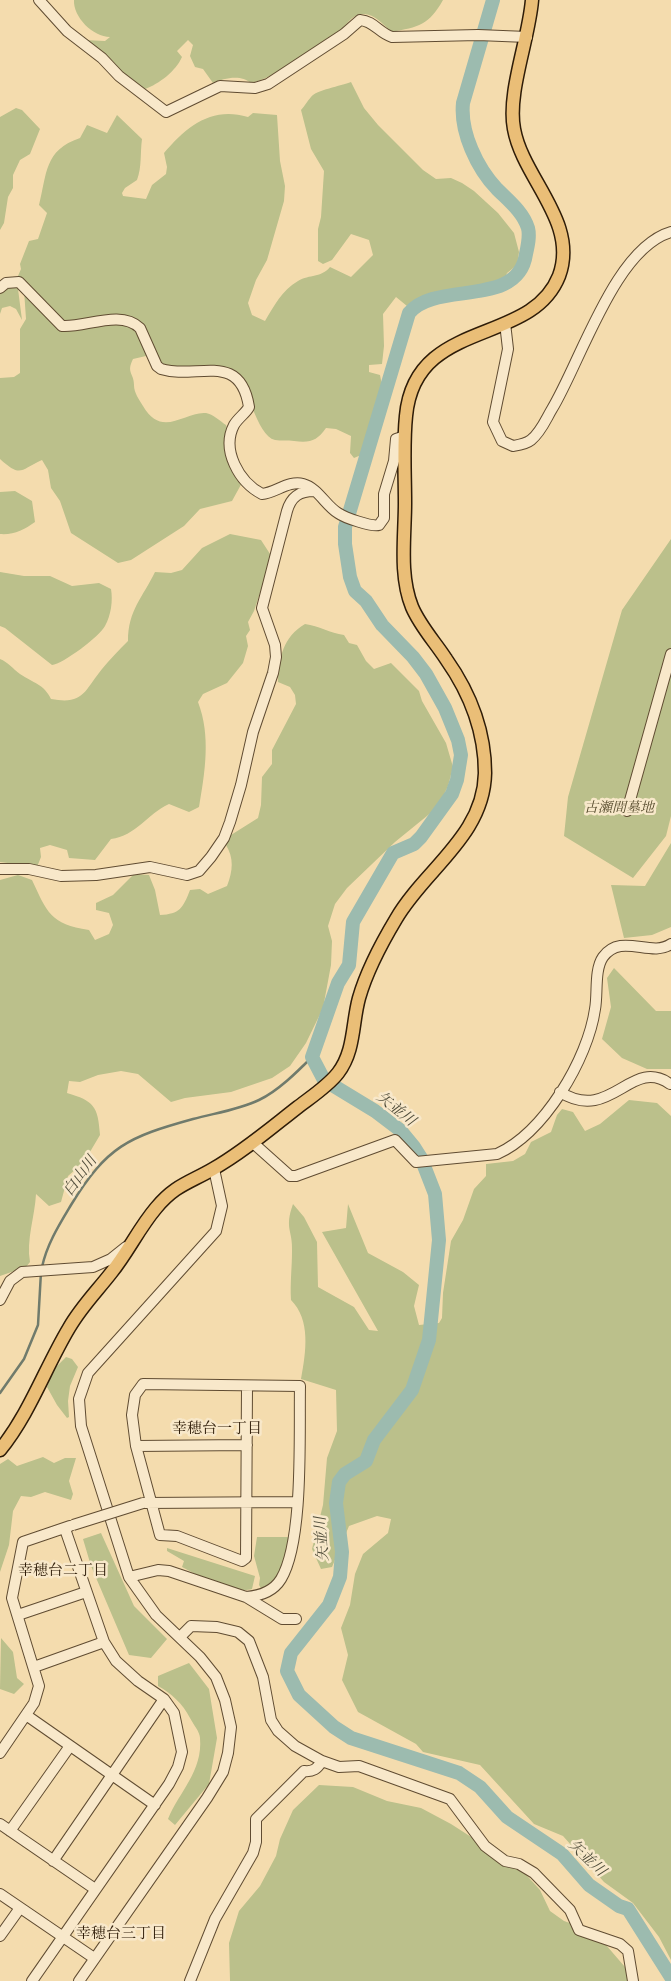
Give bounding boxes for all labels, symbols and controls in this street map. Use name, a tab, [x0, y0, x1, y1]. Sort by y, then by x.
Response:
park label: 古瀬間墓地	[584, 800, 654, 816]
water label: 矢並川	[373, 1088, 419, 1130]
water label: 白山川	[59, 1153, 101, 1199]
district label: 幸穂台一丁目	[172, 1420, 262, 1438]
water label: 矢並川	[311, 1516, 333, 1562]
district label: 幸穂台二丁目	[18, 1562, 108, 1580]
water label: 矢並川	[565, 1836, 609, 1880]
district label: 幸穂台三丁目	[76, 1925, 166, 1943]

